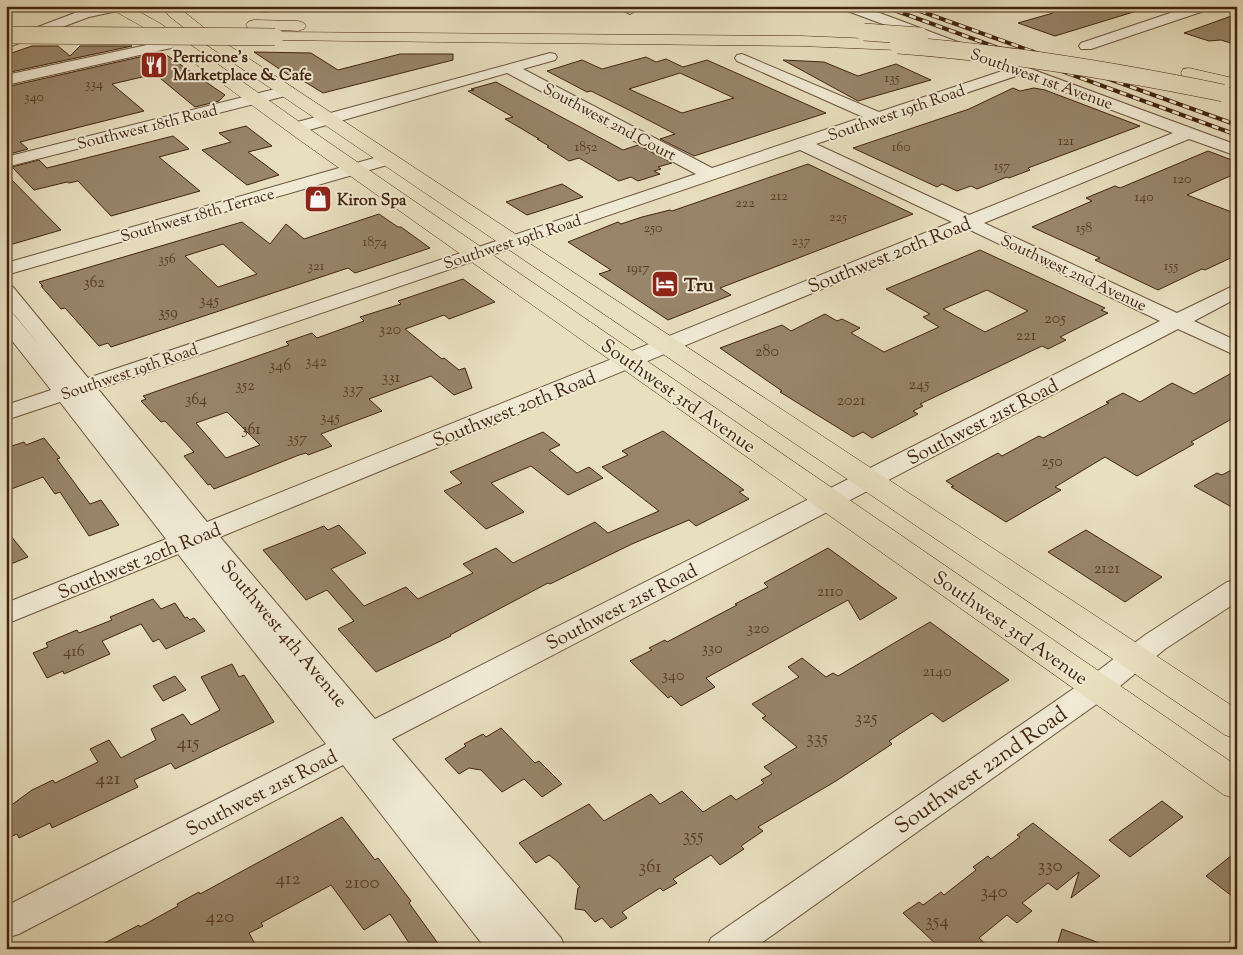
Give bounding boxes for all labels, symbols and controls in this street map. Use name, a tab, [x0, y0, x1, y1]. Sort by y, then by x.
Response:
street label: Southwest 1st Avenue	[967, 44, 1116, 117]
place label: Perricone's Marketplace & Cafe	[173, 47, 312, 88]
restaurant icon: Perricone's Marketplace & Cafe	[139, 50, 169, 80]
house number: 135	[884, 69, 900, 89]
house number: 334	[85, 75, 103, 95]
street label: Southwest 2nd Court	[538, 78, 680, 168]
street label: Southwest 19th Road	[825, 80, 968, 149]
house number: 340	[24, 88, 44, 108]
street label: Southwest 18th Road	[75, 100, 220, 157]
house number: 121	[1058, 132, 1074, 152]
house number: 1852	[574, 138, 598, 158]
house number: 160	[891, 138, 911, 158]
house number: 157	[994, 157, 1010, 177]
house number: 120	[1173, 170, 1191, 190]
street label: Southwest 18th Terrace	[118, 183, 277, 249]
shop icon: Kiron Spa	[303, 184, 333, 214]
house number: 212	[770, 187, 788, 207]
house number: 140	[1134, 188, 1154, 208]
place label: Kiron Spa	[337, 190, 407, 213]
house number: 222	[735, 194, 755, 214]
house number: 225	[829, 208, 847, 228]
street label: Southwest 19th Road	[441, 210, 585, 276]
street label: Southwest 20th Road	[804, 211, 976, 301]
house number: 250	[644, 219, 662, 239]
house number: 158	[1076, 219, 1092, 239]
street label: Southwest 2nd Avenue	[996, 230, 1150, 318]
house number: 237	[791, 232, 811, 252]
house number: 1874	[363, 233, 387, 253]
house number: 356	[158, 250, 176, 270]
house number: 321	[308, 257, 325, 277]
house number: 155	[1164, 257, 1178, 277]
house number: 1917	[626, 259, 650, 279]
hotel icon: Tru	[650, 269, 680, 299]
house number: 362	[83, 272, 105, 295]
place label: Tru	[684, 273, 714, 300]
house number: 345	[199, 290, 220, 313]
house number: 359	[158, 302, 178, 325]
house number: 205	[1044, 308, 1066, 331]
house number: 320	[379, 319, 401, 342]
house number: 221	[1016, 325, 1037, 348]
street label: Southwest 3rd Avenue	[595, 333, 761, 461]
street label: Southwest 19th Road	[58, 339, 201, 408]
house number: 280	[755, 341, 779, 364]
house number: 342	[305, 351, 328, 374]
house number: 346	[269, 355, 291, 378]
street label: Southwest 20th Road	[429, 365, 601, 455]
house number: 331	[382, 367, 401, 390]
street label: Southwest 21st Road	[903, 373, 1064, 473]
house number: 245	[908, 374, 930, 397]
house number: 352	[235, 375, 255, 398]
house number: 337	[343, 379, 363, 402]
house number: 364	[185, 389, 207, 412]
house number: 2021	[837, 390, 866, 413]
house number: 345	[320, 407, 341, 430]
house number: 361	[241, 419, 261, 442]
house number: 357	[287, 428, 307, 451]
house number: 250	[1041, 451, 1063, 474]
street label: Southwest 20th Road	[54, 517, 226, 607]
street label: Southwest 4th Avenue	[213, 555, 353, 714]
street label: Southwest 21st Road	[542, 558, 703, 658]
house number: 2121	[1094, 558, 1120, 581]
street label: Southwest 3rd Avenue	[927, 565, 1093, 693]
house number: 2110	[817, 581, 843, 604]
house number: 320	[747, 618, 769, 641]
house number: 330	[701, 638, 723, 661]
house number: 416	[63, 641, 85, 664]
house number: 2140	[922, 661, 952, 684]
house number: 340	[662, 665, 684, 688]
street label: Southwest 22nd Road	[889, 700, 1075, 843]
house number: 325	[854, 705, 878, 732]
house number: 335	[806, 725, 828, 752]
house number: 415	[177, 730, 200, 757]
street label: Southwest 21st Road	[182, 744, 343, 844]
house number: 421	[96, 766, 121, 793]
house number: 355	[683, 823, 704, 850]
house number: 330	[1037, 853, 1063, 880]
house number: 361	[638, 854, 662, 881]
house number: 412	[276, 866, 301, 893]
house number: 2100	[344, 870, 380, 897]
house number: 340	[980, 879, 1008, 906]
house number: 420	[206, 904, 234, 931]
house number: 354	[925, 908, 949, 935]

